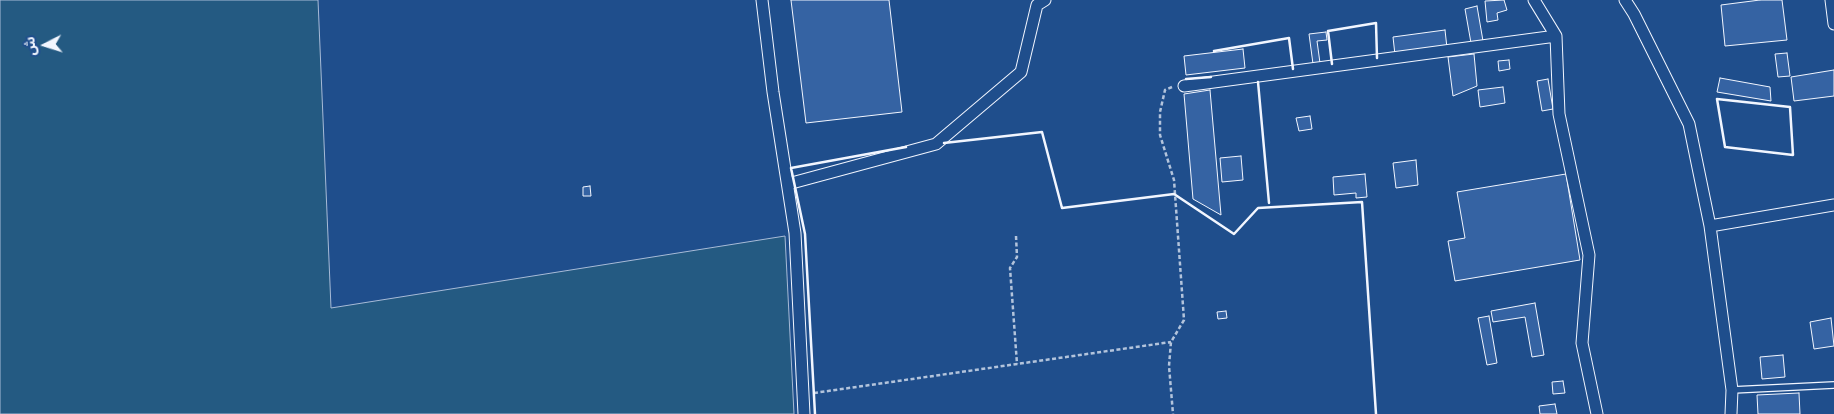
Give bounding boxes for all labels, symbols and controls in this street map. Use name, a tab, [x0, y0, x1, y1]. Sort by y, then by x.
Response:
north arrow	[20, 20, 70, 70]
text: ش	[20, 36, 39, 57]

